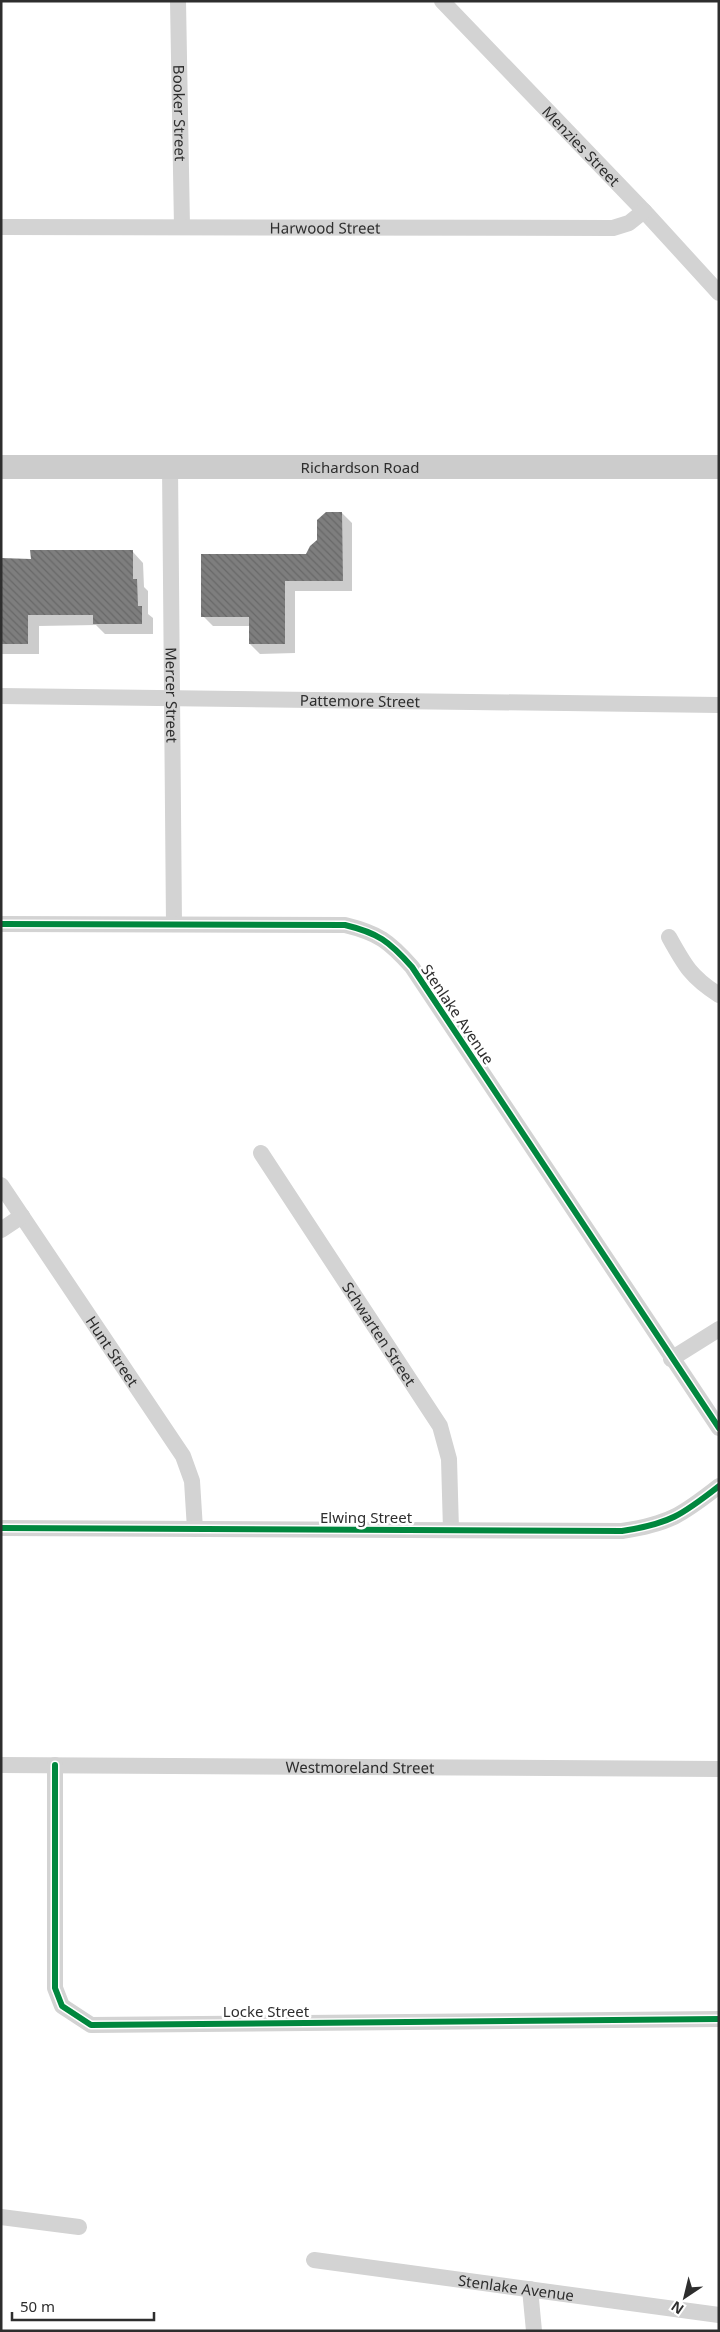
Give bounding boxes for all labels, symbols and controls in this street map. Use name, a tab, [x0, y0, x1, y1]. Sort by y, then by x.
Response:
street label: Booker Street	[169, 65, 191, 162]
street label: Menzies Street	[538, 102, 625, 191]
street label: Harwood Street	[270, 217, 381, 238]
street label: Richardson Road	[301, 457, 419, 477]
street label: Mercer Street	[162, 647, 182, 744]
street label: Pattemore Street	[300, 690, 421, 711]
street label: Stenlake Avenue	[417, 960, 499, 1068]
street label: Schwarten Street	[338, 1278, 421, 1390]
street label: Hunt Street	[82, 1312, 144, 1391]
street label: Elwing Street	[320, 1507, 413, 1527]
street label: Westmoreland Street	[286, 1757, 435, 1777]
street label: Locke Street	[223, 2001, 310, 2021]
street label: Stenlake Avenue	[457, 2270, 575, 2305]
north arrow	[660, 2272, 710, 2322]
scale bar	[12, 2290, 155, 2322]
text: 50 m	[20, 2296, 55, 2316]
text: N	[667, 2297, 687, 2319]

